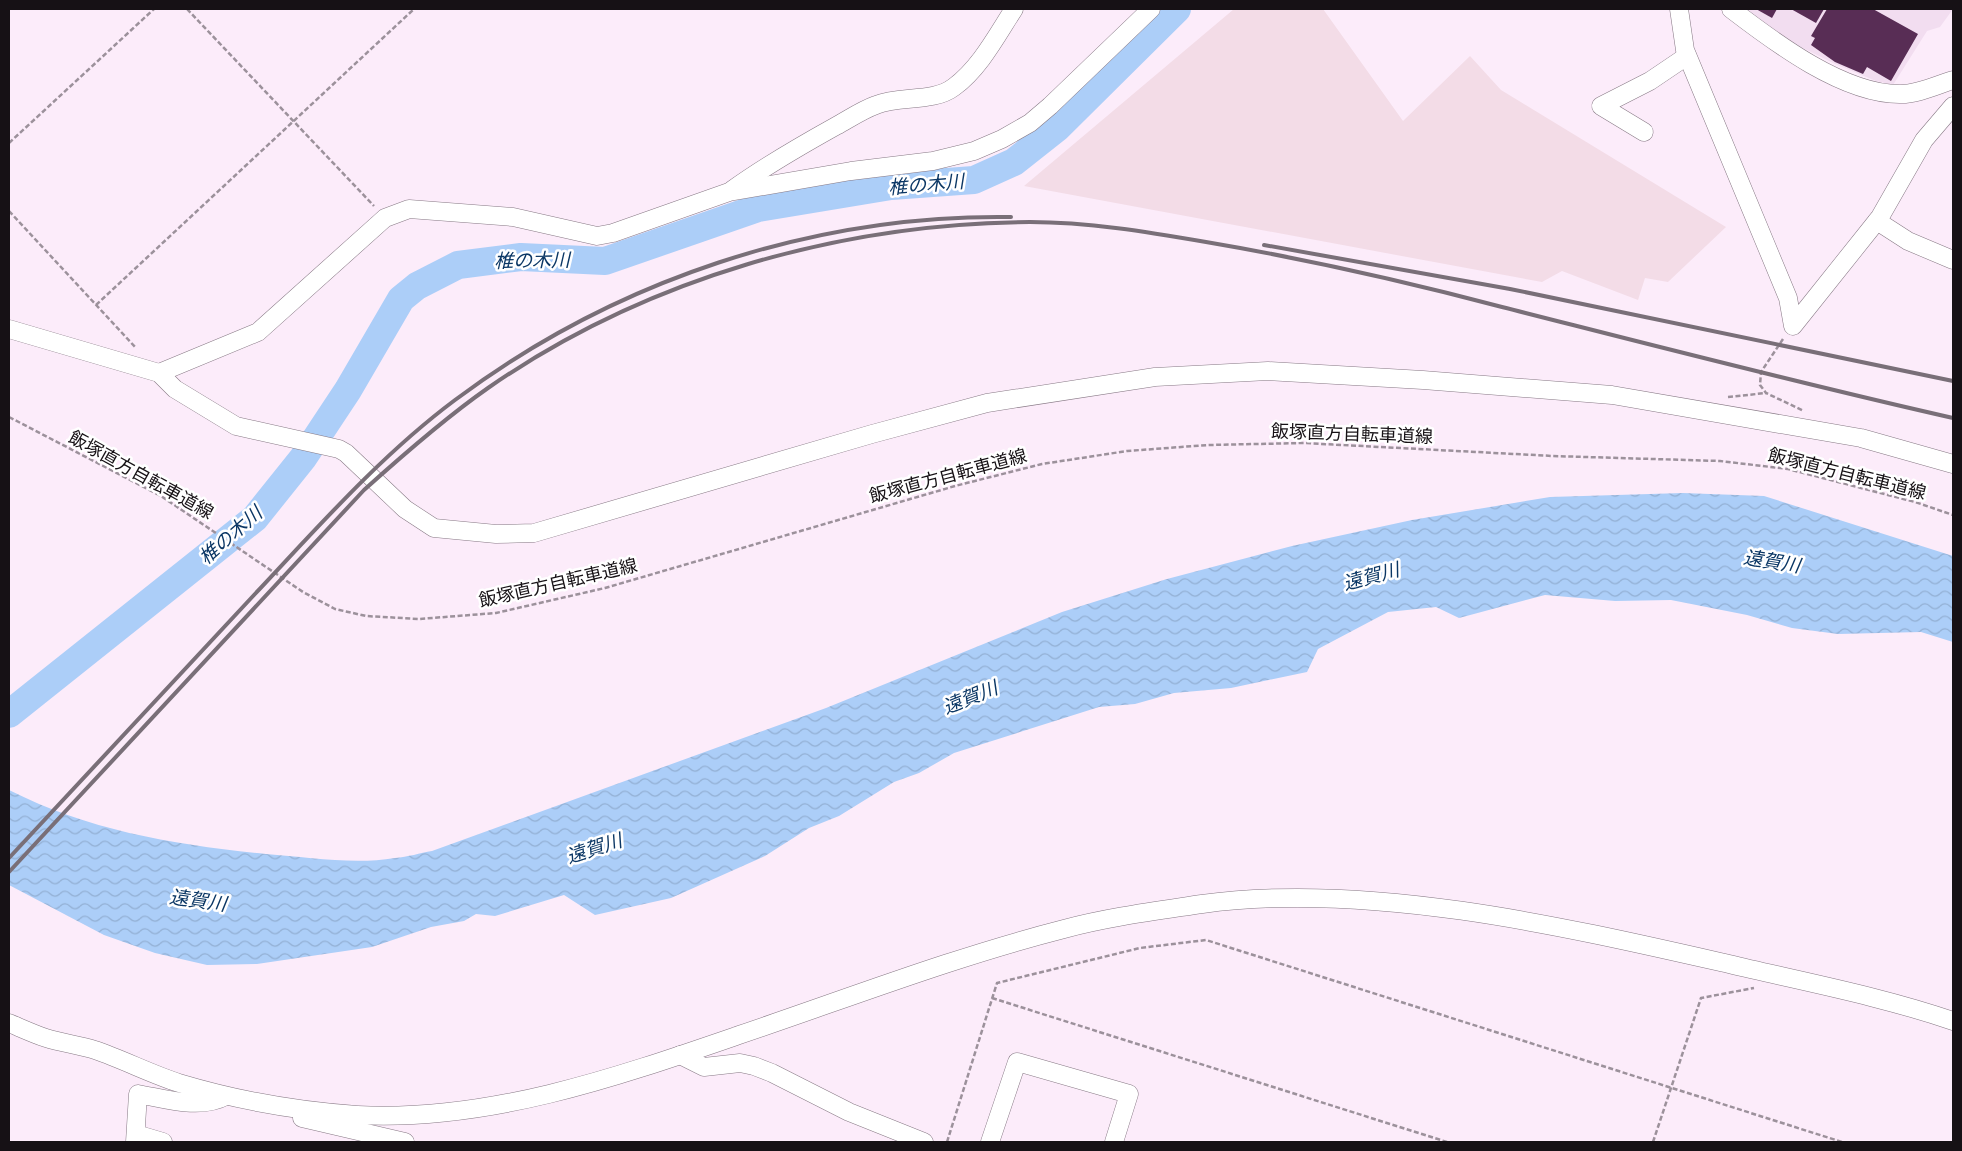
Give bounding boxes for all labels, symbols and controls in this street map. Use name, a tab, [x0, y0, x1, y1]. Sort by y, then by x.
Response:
water label: 椎の木川	[887, 168, 967, 201]
water label: 椎の木川	[494, 246, 572, 275]
street label: 飯塚直方自転車道線	[1271, 418, 1433, 450]
street label: 飯塚直方自転車道線	[64, 424, 218, 526]
street label: 飯塚直方自転車道線	[866, 442, 1030, 510]
street label: 飯塚直方自転車道線	[1765, 442, 1929, 506]
water label: 椎の木川	[193, 499, 269, 571]
water label: 遠賀川	[1742, 544, 1804, 580]
street label: 飯塚直方自転車道線	[476, 552, 640, 614]
water label: 遠賀川	[1340, 556, 1404, 597]
water label: 遠賀川	[939, 674, 1004, 721]
water label: 遠賀川	[563, 826, 627, 870]
water label: 遠賀川	[168, 883, 230, 918]

